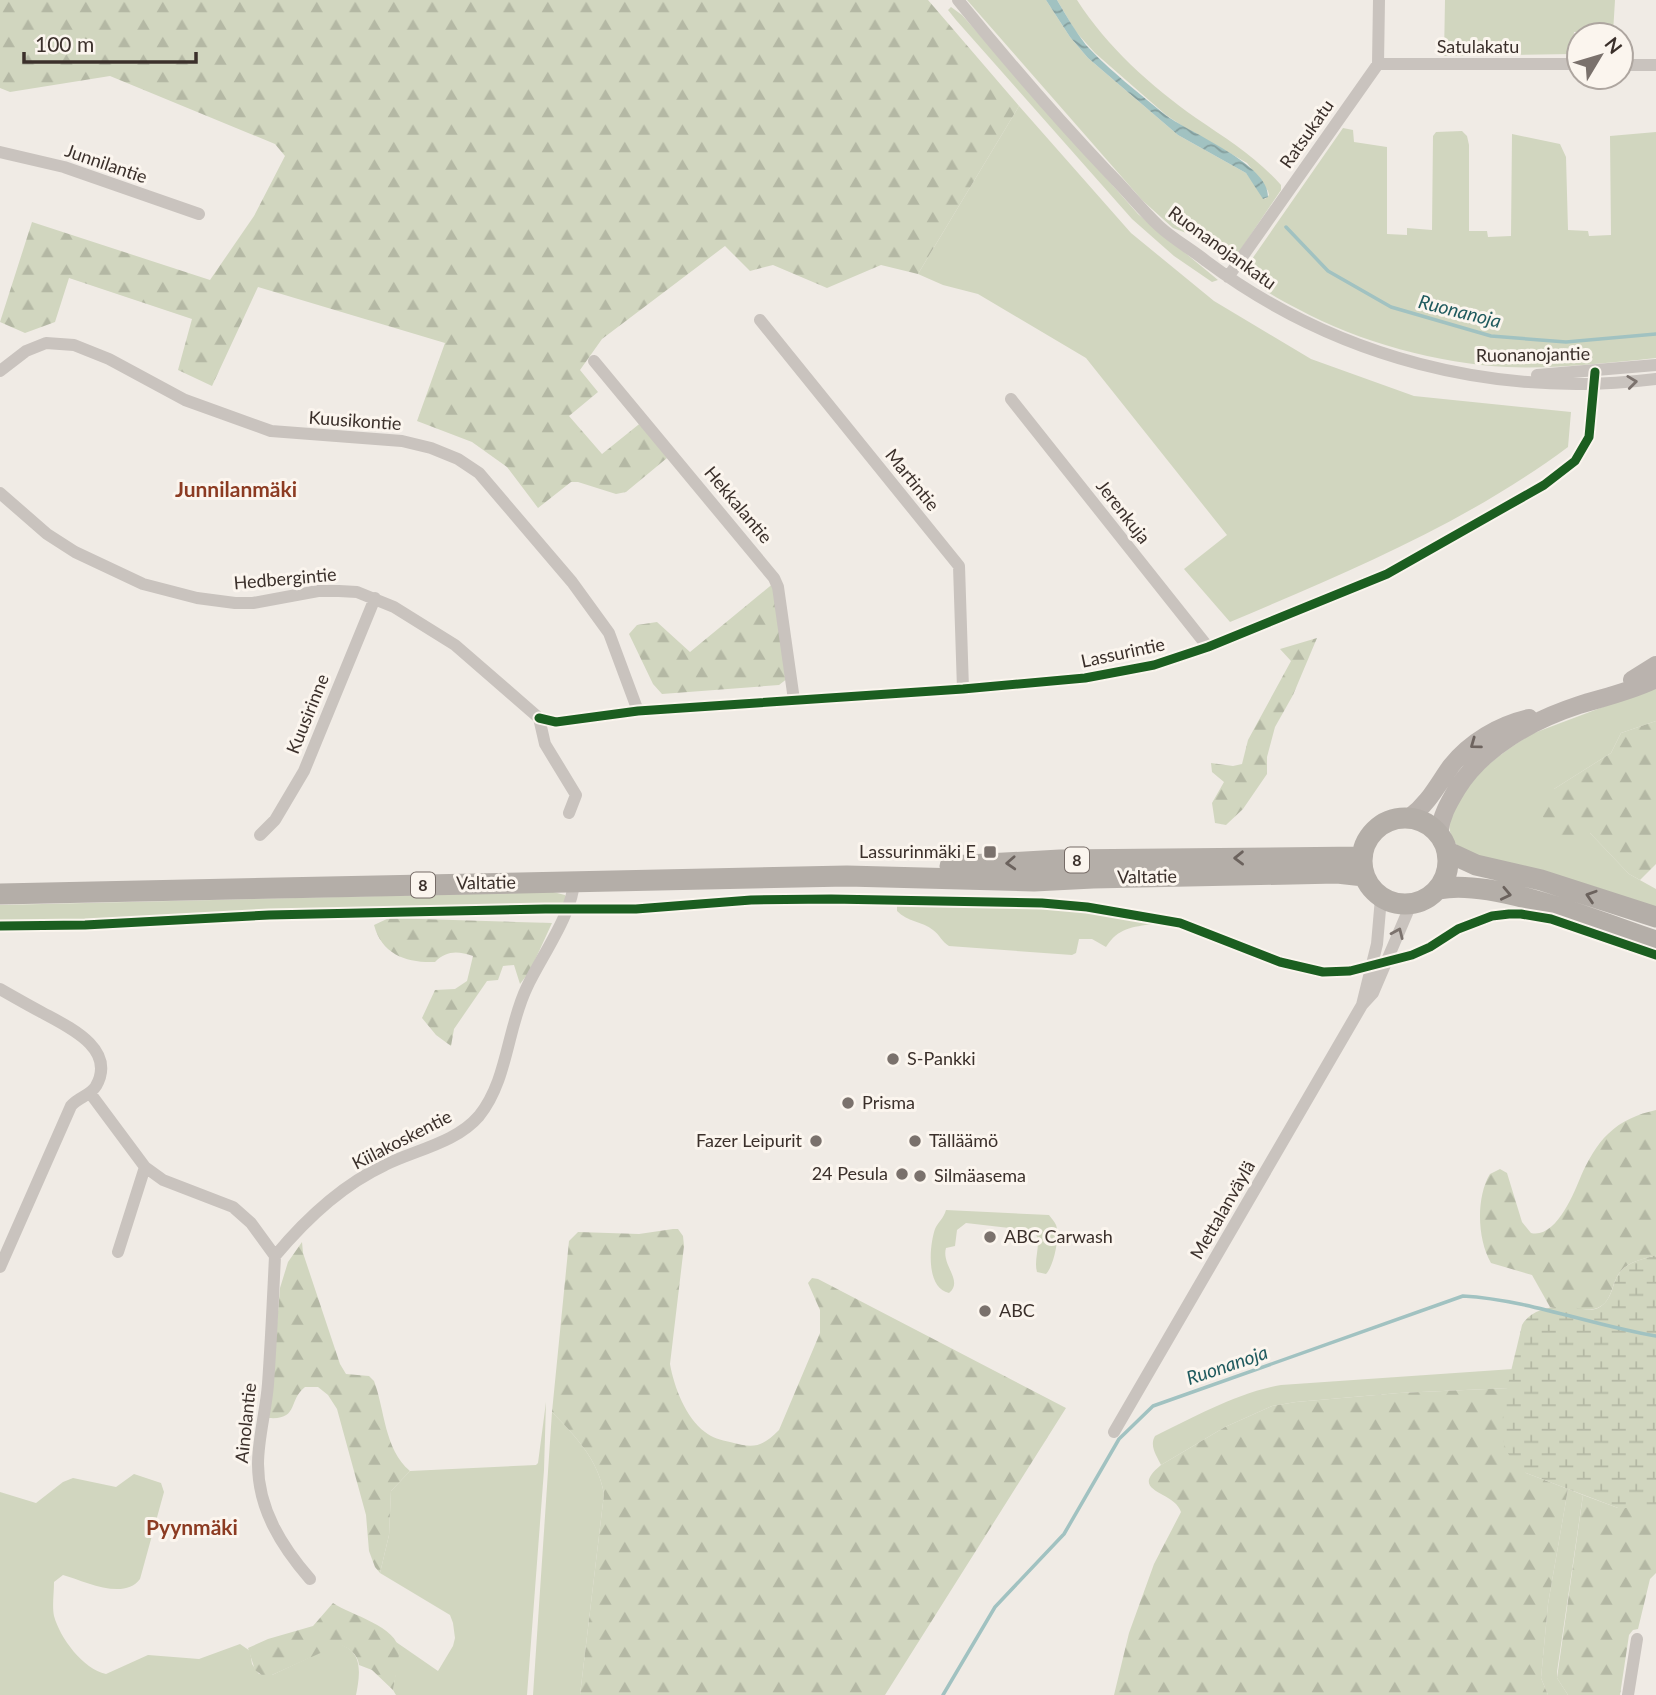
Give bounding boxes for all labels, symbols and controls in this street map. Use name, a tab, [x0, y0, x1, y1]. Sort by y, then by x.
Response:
scale bar	[24, 21, 196, 65]
north arrow	[1565, 21, 1635, 91]
text: 100 m	[35, 31, 94, 56]
text: N	[1600, 32, 1627, 58]
street label: Satulakatu	[1437, 35, 1519, 57]
street label: Ratsukatu	[1275, 95, 1338, 172]
street label: Junnilantie	[62, 139, 150, 187]
street label: Ruonanojankatu	[1164, 201, 1281, 294]
water label: Ruonanoja	[1416, 289, 1504, 332]
street label: Ruonanojantie	[1476, 342, 1590, 366]
one-way arrow	[1626, 374, 1638, 389]
street label: Kuusikontie	[308, 406, 402, 434]
street label: Martintie	[881, 444, 944, 515]
street label: Hekkalantie	[700, 461, 777, 547]
street label: Jerenkuja	[1092, 475, 1156, 548]
district label: Junnilanmäki	[175, 476, 297, 501]
street label: Hedbergintie	[233, 563, 337, 593]
street label: Lassurintie	[1079, 632, 1167, 672]
street label: Kuusirinne	[281, 671, 333, 757]
one-way arrow	[1470, 736, 1483, 748]
place label: Lassurinmäki E	[859, 840, 976, 862]
marker: Lassurinmäki E	[982, 844, 998, 860]
road number: 8	[1065, 848, 1089, 873]
one-way arrow	[1233, 851, 1244, 866]
one-way arrow	[1006, 855, 1017, 870]
street label: Valtatie	[1117, 864, 1177, 888]
street label: Valtatie	[456, 870, 516, 894]
road number: 8	[411, 872, 435, 898]
one-way arrow	[1500, 886, 1512, 901]
one-way arrow	[1586, 889, 1598, 904]
one-way arrow	[1390, 928, 1404, 940]
place label: S-Pankki	[907, 1047, 976, 1069]
marker: S-Pankki	[885, 1051, 901, 1067]
place label: Prisma	[862, 1091, 915, 1113]
marker: Prisma	[840, 1095, 856, 1111]
street label: Kiilakoskentie	[348, 1105, 455, 1174]
place label: Fazer Leipurit	[696, 1129, 803, 1151]
place label: Tälläämö	[929, 1129, 998, 1151]
marker: Fazer Leipurit	[808, 1133, 824, 1149]
marker: Tälläämö	[907, 1133, 923, 1149]
street label: Mettalanväylä	[1185, 1156, 1259, 1263]
place label: 24 Pesula	[812, 1162, 888, 1184]
place label: Silmäasema	[934, 1164, 1026, 1186]
marker: 24 Pesula	[894, 1166, 910, 1182]
marker: Silmäasema	[912, 1168, 928, 1184]
place label: ABC Carwash	[1004, 1225, 1113, 1247]
marker: ABC Carwash	[982, 1229, 998, 1245]
place label: ABC	[999, 1299, 1035, 1321]
marker: ABC	[977, 1303, 993, 1319]
water label: Ruonanoja	[1183, 1340, 1270, 1389]
street label: Ainolantie	[230, 1382, 260, 1464]
district label: Pyynmäki	[146, 1514, 238, 1539]

